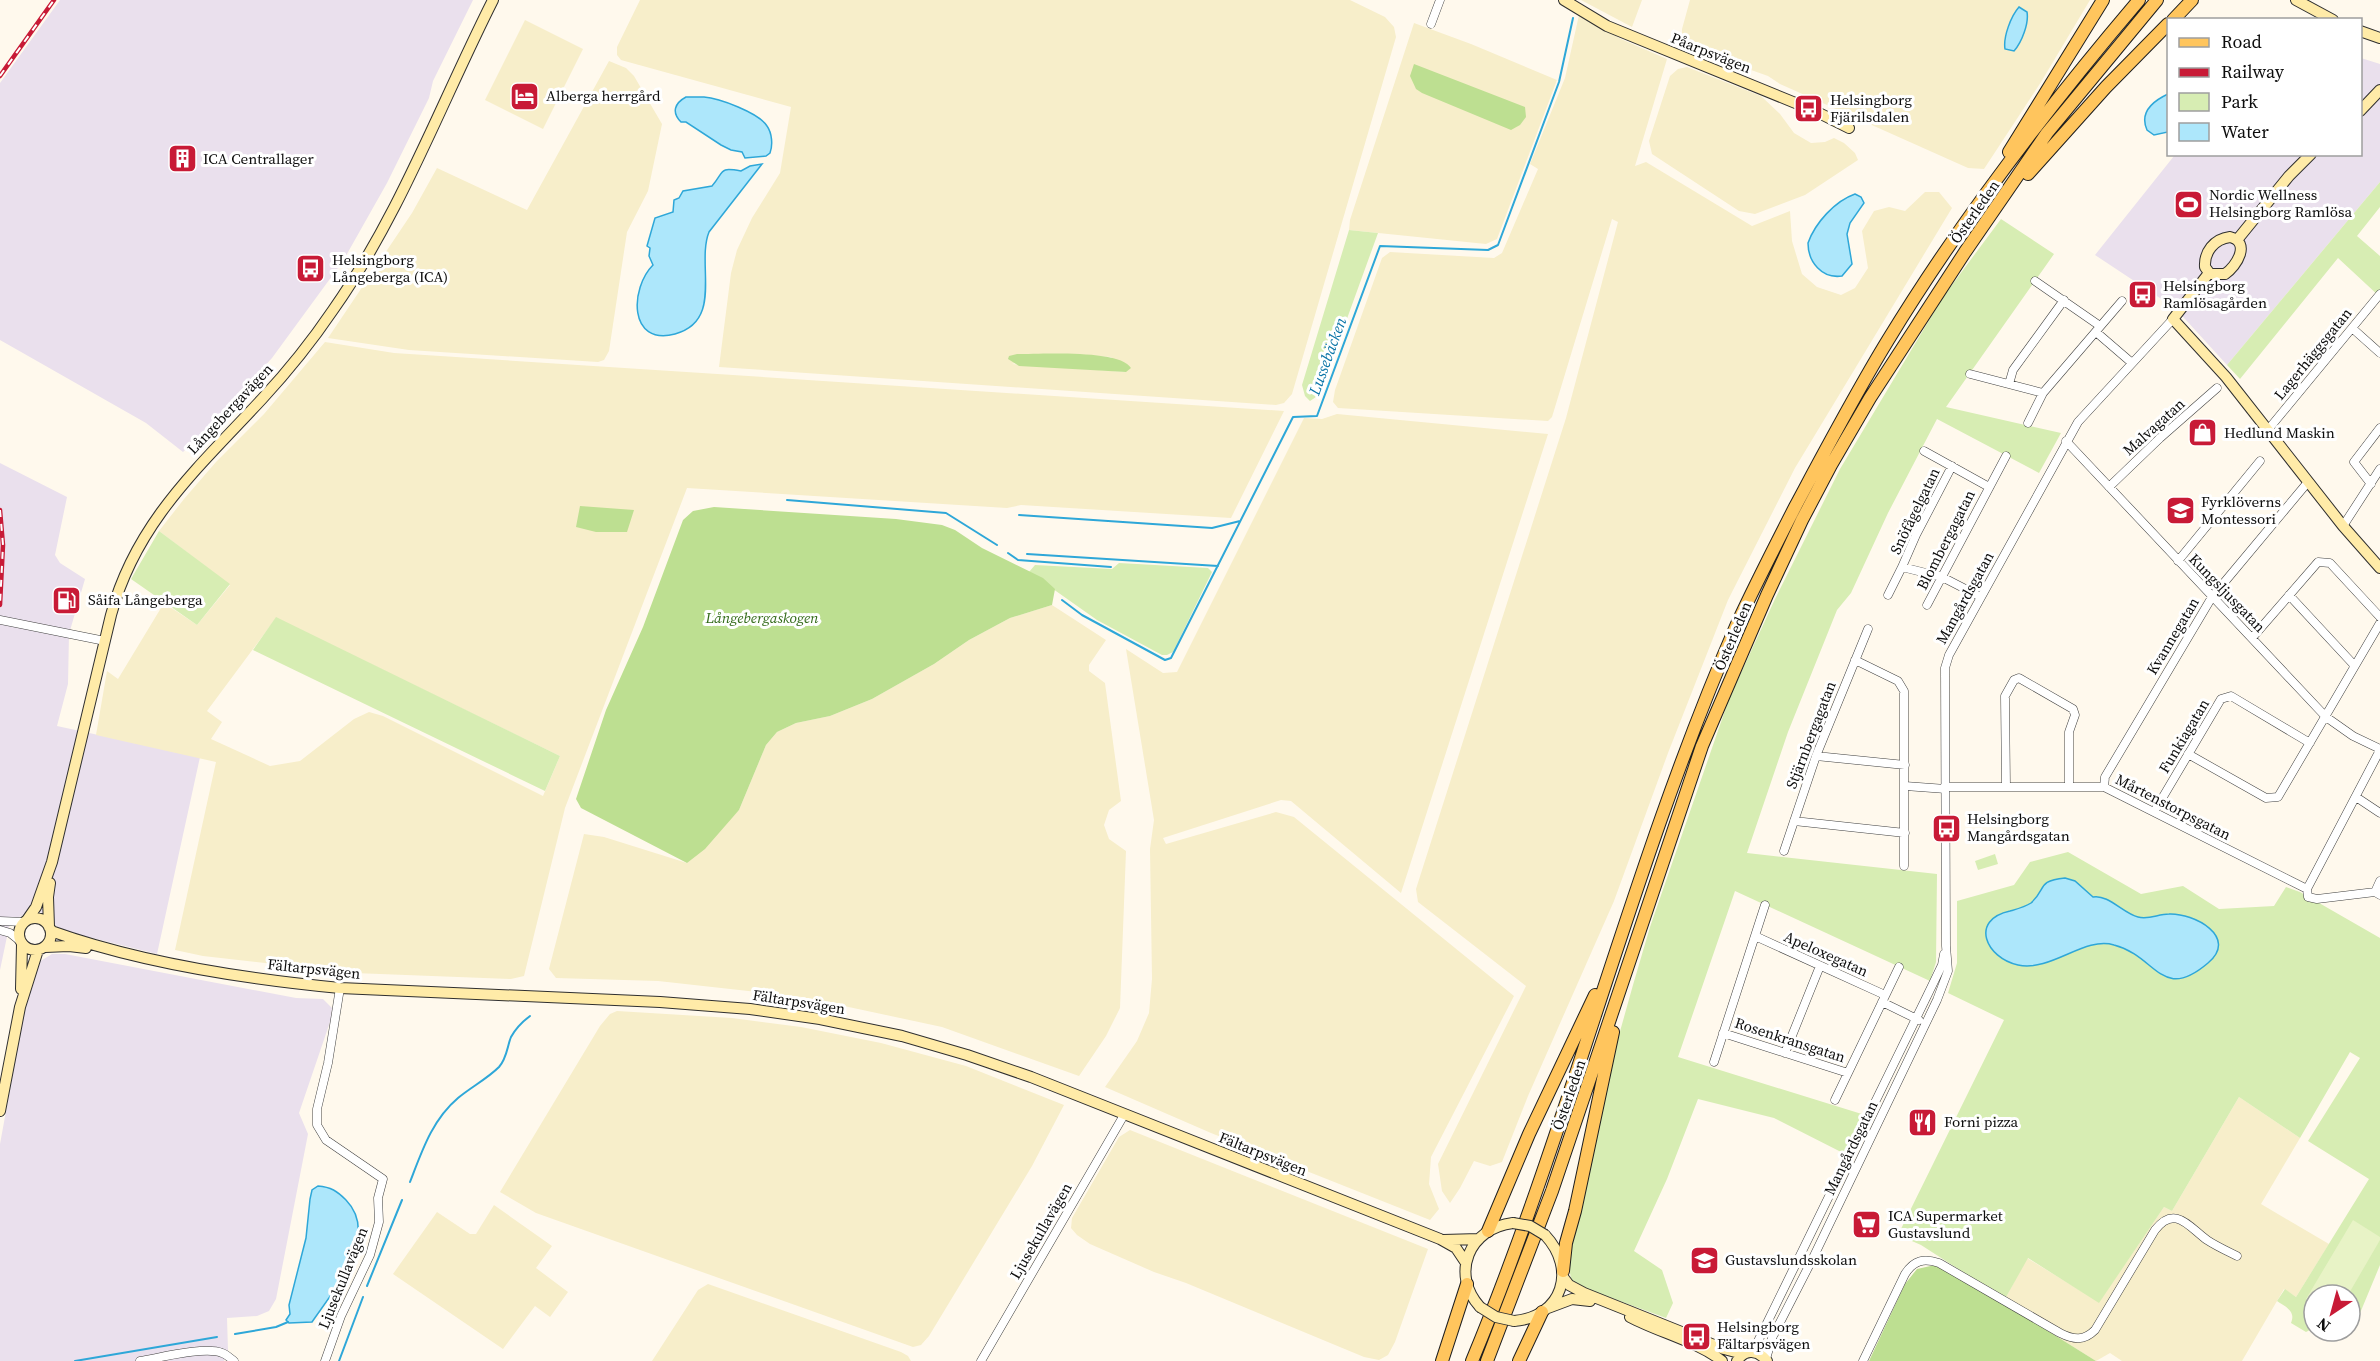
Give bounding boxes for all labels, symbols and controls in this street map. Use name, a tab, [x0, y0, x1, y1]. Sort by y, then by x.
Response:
legend	[2167, 18, 2362, 156]
street label: Påarpsvägen	[1668, 27, 1754, 78]
text: Road	[2221, 29, 2262, 54]
text: Railway	[2221, 59, 2285, 84]
hotel icon: Alberga herrgård	[509, 80, 541, 112]
place label: Alberga herrgård	[546, 85, 661, 106]
place label: Helsingborg Fjärilsdalen	[1830, 89, 1912, 127]
text: Park	[2221, 89, 2258, 114]
bus stop icon: Helsingborg Fjärilsdalen	[1793, 93, 1825, 125]
text: Water	[2221, 119, 2269, 144]
building icon: ICA Centrallager	[166, 143, 198, 175]
place label: ICA Centrallager	[203, 148, 314, 169]
street label: Österleden	[1945, 176, 2004, 248]
place label: Nordic Wellness Helsingborg Ramlösa	[2209, 184, 2353, 222]
sports icon: Nordic Wellness Helsingborg Ramlösa	[2172, 188, 2204, 220]
place label: Helsingborg Långeberga (ICA)	[332, 249, 448, 287]
bus stop icon: Helsingborg Långeberga (ICA)	[295, 253, 327, 285]
place label: Helsingborg Ramlösagården	[2163, 275, 2267, 313]
bus stop icon: Helsingborg Ramlösagården	[2126, 279, 2158, 311]
street label: Lagerhäggsgatan	[2269, 303, 2356, 404]
water label: Lussebäcken	[1302, 314, 1351, 399]
street label: Långebergavägen	[182, 359, 277, 459]
street label: Malvagatan	[2118, 393, 2189, 460]
shop icon: Hedlund Maskin	[2187, 417, 2219, 449]
place label: Hedlund Maskin	[2224, 422, 2335, 443]
street label: Snöfågelgatan	[1885, 464, 1945, 558]
street label: Blombergagatan	[1911, 486, 1980, 593]
place label: Fyrklöverns Montessori	[2201, 491, 2281, 529]
school or university icon: Fyrklöverns Montessori	[2164, 495, 2196, 527]
street label: Mangårdsgatan	[1930, 548, 1999, 648]
street label: Kungsljusgatan	[2184, 549, 2270, 637]
fuel station icon: Såifa Långeberga	[51, 584, 83, 616]
place label: Såifa Långeberga	[88, 589, 203, 610]
street label: Kvannegatan	[2141, 593, 2204, 678]
street label: Österleden	[1709, 598, 1757, 674]
park label: Långebergaskogen	[704, 607, 819, 628]
street label: Stjärnbergagatan	[1780, 678, 1841, 792]
street label: Funkiagatan	[2153, 695, 2214, 777]
street label: Mårtenstorpsgatan	[2112, 768, 2235, 845]
place label: Helsingborg Mangårdsgatan	[1967, 808, 2070, 846]
bus stop icon: Helsingborg Mangårdsgatan	[1930, 812, 1962, 844]
street label: Apeloxegatan	[1781, 926, 1872, 981]
street label: Fältarpsvägen	[267, 953, 362, 984]
street label: Fältarpsvägen	[751, 984, 847, 1019]
street label: Rosenkransgatan	[1732, 1012, 1848, 1067]
street label: Österleden	[1547, 1057, 1590, 1133]
street label: Mangårdsgatan	[1819, 1097, 1883, 1199]
restaurant icon: Forni pizza	[1907, 1106, 1939, 1138]
place label: Forni pizza	[1944, 1111, 2019, 1132]
street label: Fältarpsvägen	[1216, 1126, 1310, 1181]
street label: Ljusekullavägen	[1004, 1179, 1077, 1283]
place label: ICA Supermarket Gustavslund	[1888, 1205, 2003, 1243]
supermarket icon: ICA Supermarket Gustavslund	[1851, 1209, 1883, 1241]
street label: Ljusekullavägen	[313, 1224, 373, 1332]
school or university icon: Gustavslundsskolan	[1688, 1244, 1720, 1276]
place label: Gustavslundsskolan	[1725, 1249, 1857, 1270]
north arrow	[2302, 1283, 2362, 1343]
text: N	[2312, 1313, 2334, 1337]
place label: Helsingborg Fältarpsvägen	[1717, 1316, 1810, 1354]
bus stop icon: Helsingborg Fältarpsvägen	[1680, 1320, 1712, 1352]

